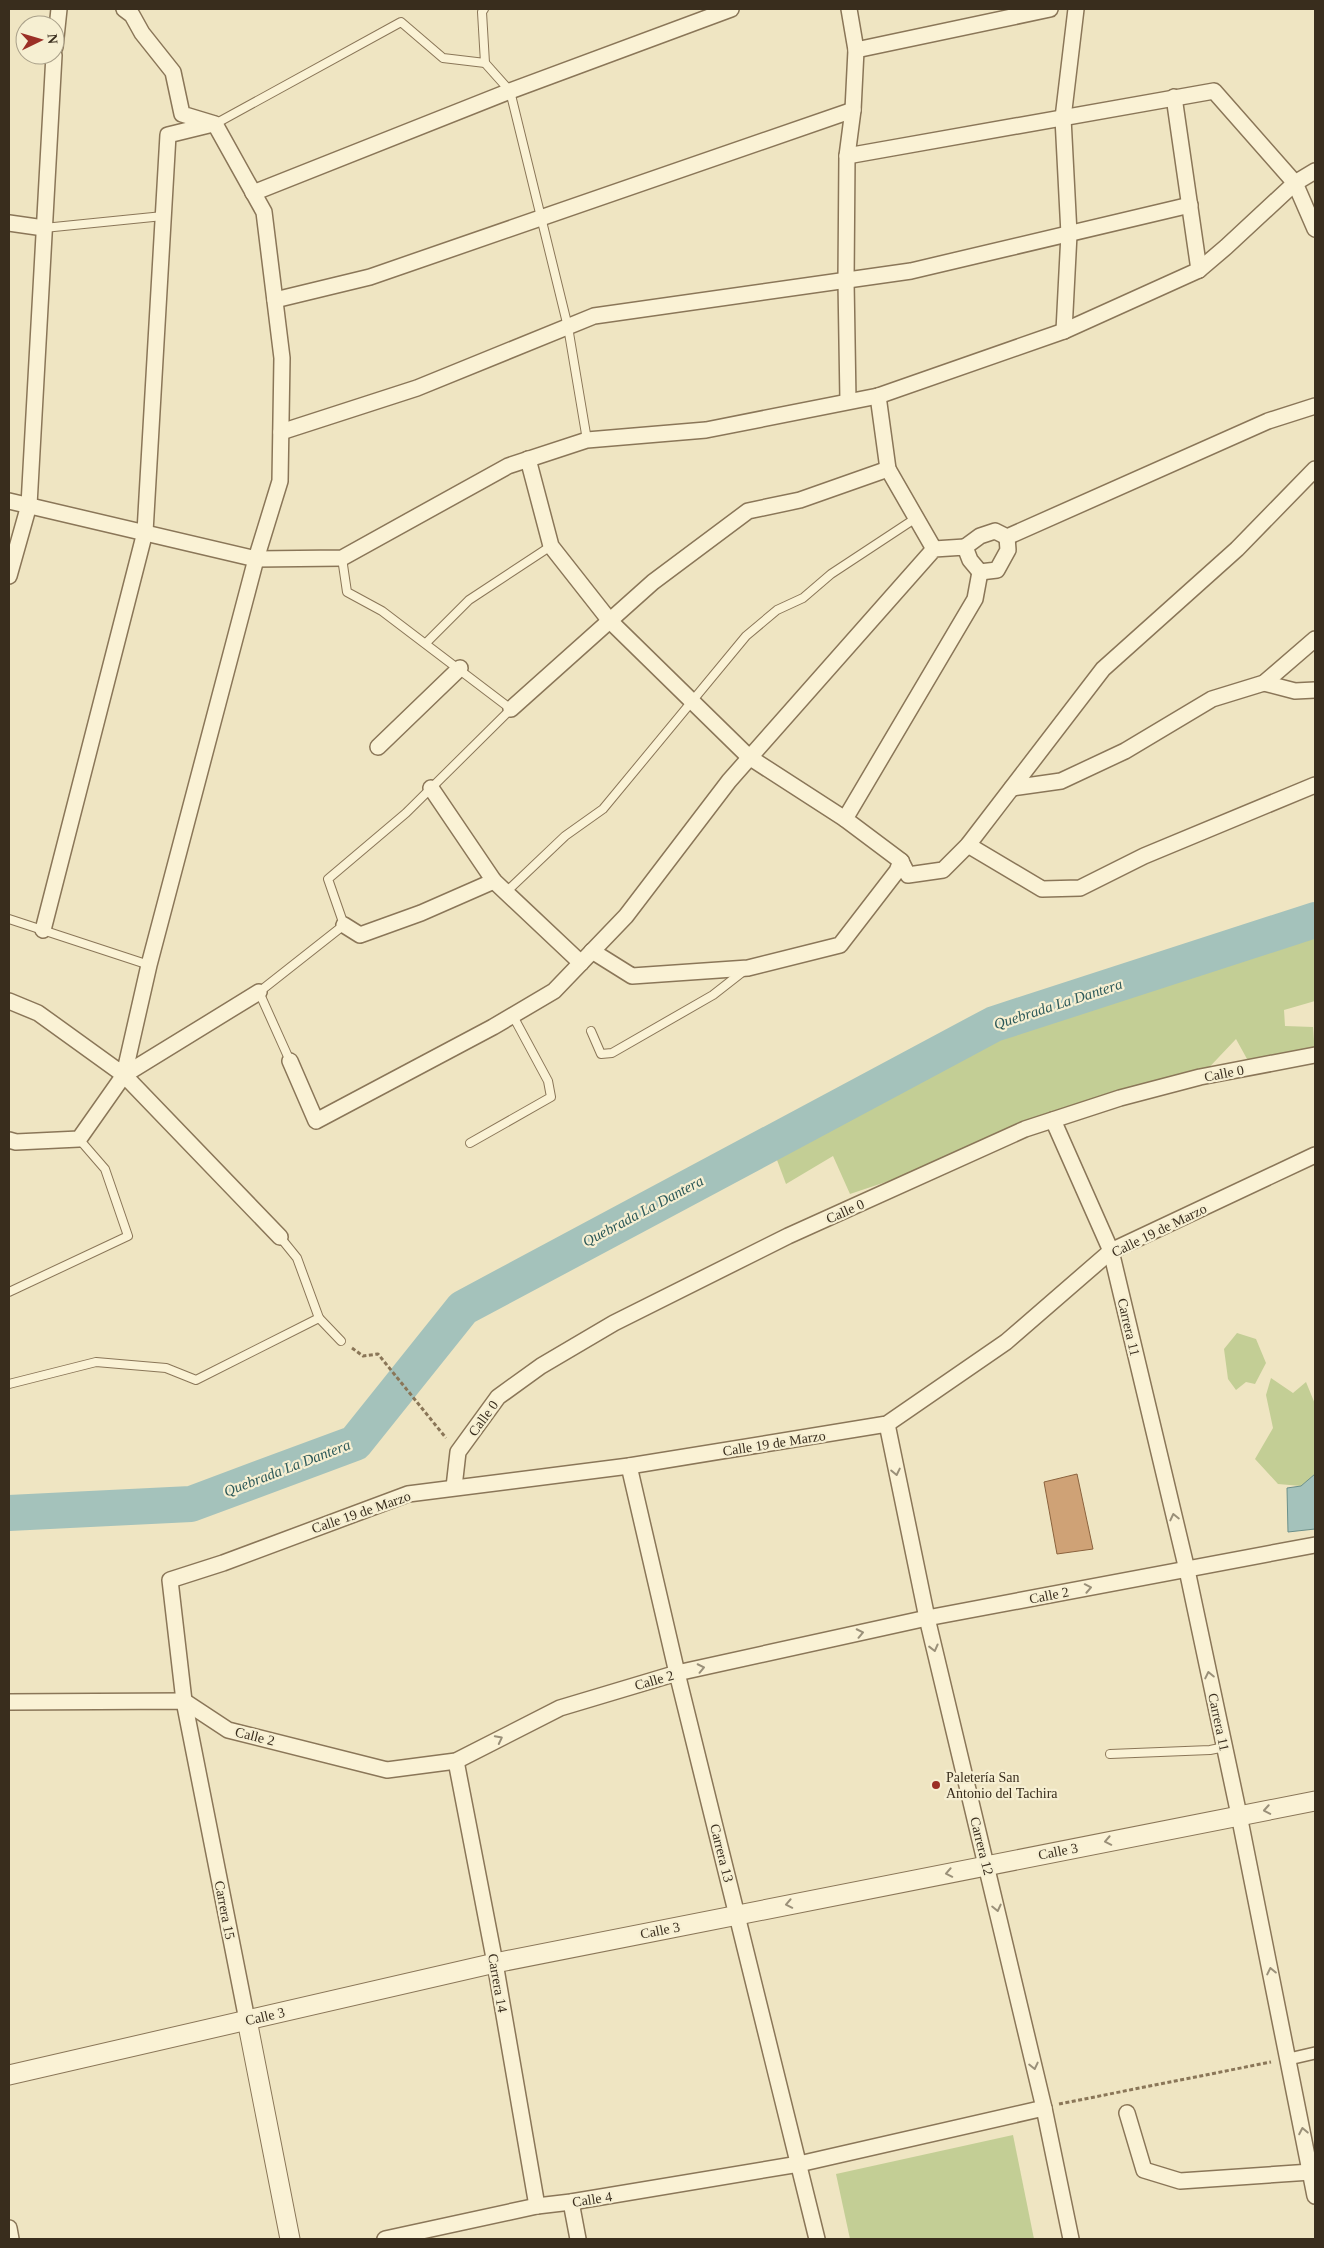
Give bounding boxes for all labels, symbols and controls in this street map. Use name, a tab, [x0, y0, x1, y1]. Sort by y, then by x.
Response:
north arrow	[15, 15, 65, 65]
text: N	[45, 33, 60, 45]
water label: Quebrada La Dantera	[992, 976, 1124, 1032]
street label: Calle 0	[1203, 1062, 1245, 1085]
water label: Quebrada La Dantera	[580, 1172, 706, 1250]
street label: Calle 0	[824, 1196, 867, 1226]
street label: Calle 19 de Marzo	[1109, 1201, 1209, 1260]
street label: Carrera 11	[1115, 1297, 1142, 1358]
street label: Calle 0	[466, 1398, 501, 1439]
street label: Calle 19 de Marzo	[722, 1428, 827, 1459]
water label: Quebrada La Dantera	[222, 1436, 352, 1500]
one-way arrow	[891, 1467, 901, 1476]
street label: Calle 19 de Marzo	[310, 1488, 413, 1536]
one-way arrow	[1169, 1512, 1180, 1521]
one-way arrow	[1084, 1583, 1093, 1594]
street label: Calle 2	[1028, 1584, 1070, 1607]
one-way arrow	[856, 1628, 865, 1639]
one-way arrow	[928, 1643, 939, 1652]
one-way arrow	[697, 1663, 706, 1674]
street label: Calle 2	[633, 1668, 675, 1693]
one-way arrow	[1204, 1671, 1215, 1680]
street label: Carrera 11	[1205, 1692, 1232, 1752]
street label: Calle 2	[234, 1724, 276, 1749]
one-way arrow	[494, 1735, 503, 1745]
place label: Paletería San Antonio del Tachira	[946, 1770, 1058, 1801]
marker: Paletería San Antonio del Tachira	[930, 1779, 942, 1791]
one-way arrow	[1263, 1804, 1272, 1814]
street label: Carrera 12	[967, 1815, 996, 1877]
street label: Carrera 13	[707, 1822, 736, 1884]
one-way arrow	[1103, 1836, 1112, 1846]
street label: Calle 3	[1037, 1840, 1079, 1863]
one-way arrow	[944, 1867, 953, 1878]
street label: Carrera 15	[211, 1879, 238, 1941]
one-way arrow	[785, 1899, 794, 1909]
one-way arrow	[991, 1904, 1002, 1912]
street label: Calle 3	[639, 1919, 681, 1942]
street label: Carrera 14	[485, 1953, 510, 2014]
one-way arrow	[1267, 1967, 1277, 1976]
street label: Calle 3	[244, 2005, 286, 2028]
one-way arrow	[1028, 2062, 1039, 2071]
one-way arrow	[1298, 2126, 1309, 2135]
street label: Calle 4	[571, 2189, 613, 2210]

